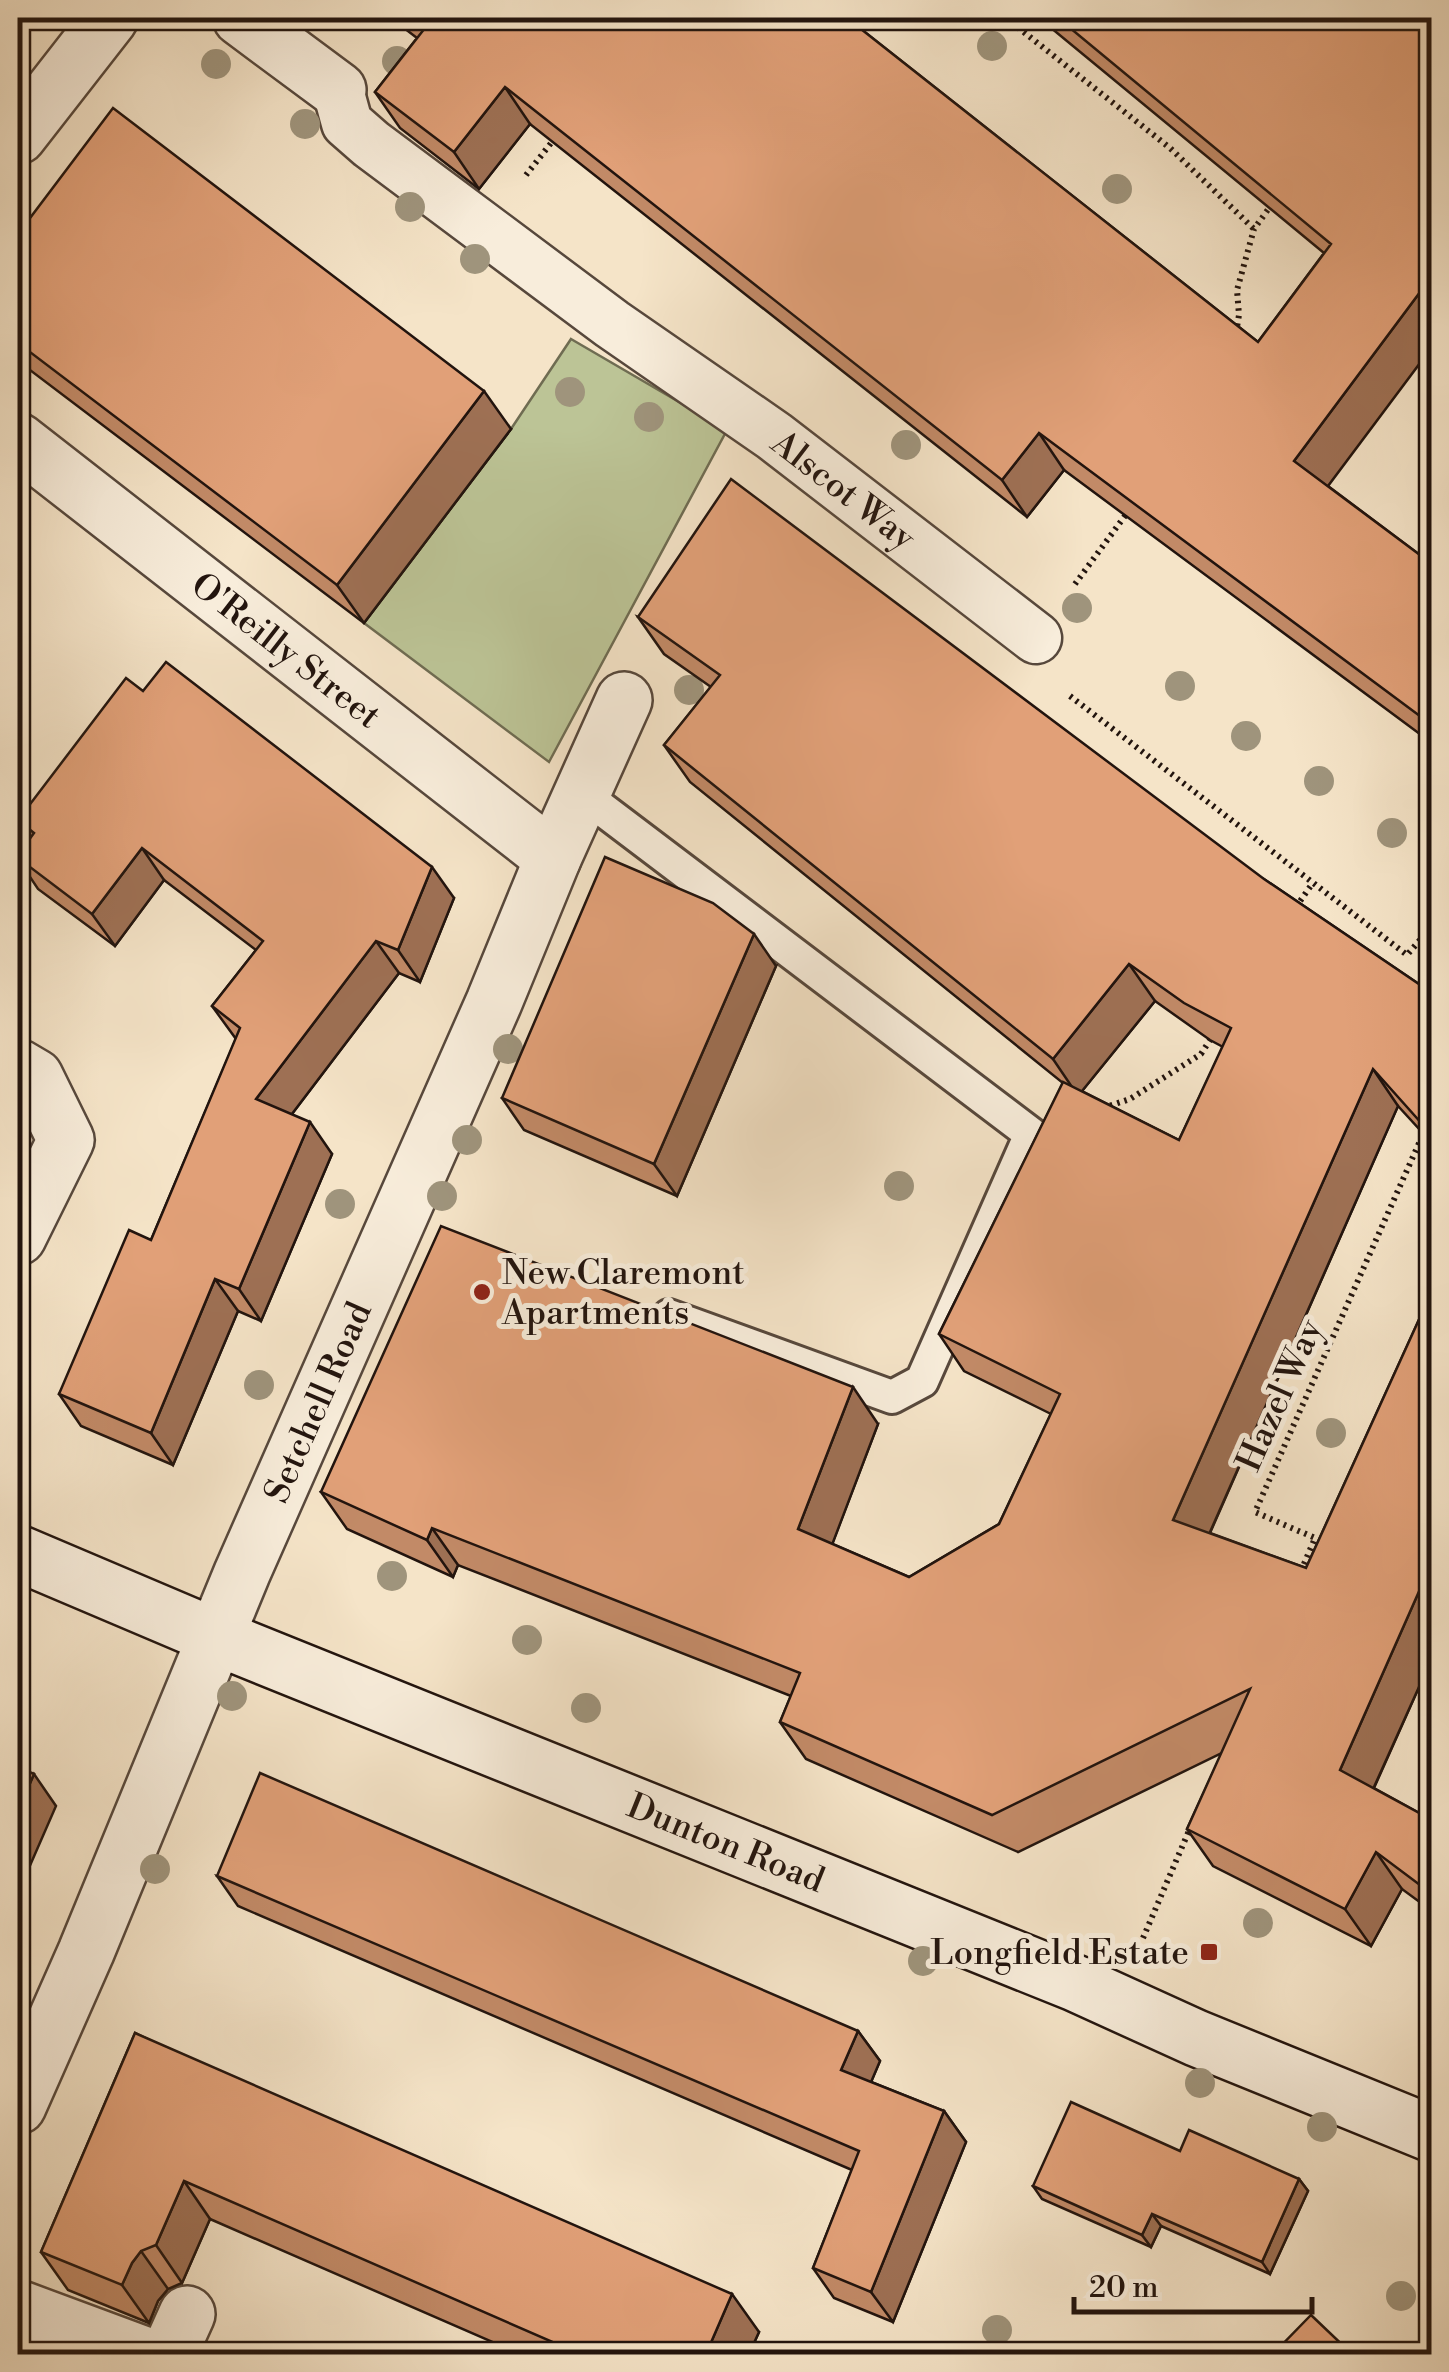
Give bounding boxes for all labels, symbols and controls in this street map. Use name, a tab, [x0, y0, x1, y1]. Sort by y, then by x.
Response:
street label: Alscot Way	[762, 421, 924, 561]
street label: O'Reilly Street	[182, 564, 389, 738]
place label: New Claremont Apartments	[501, 1252, 745, 1335]
marker: New Claremont Apartments	[471, 1281, 493, 1303]
street label: Setchell Road	[256, 1296, 382, 1510]
street label: Hazel Way	[1228, 1312, 1333, 1478]
street label: Dunton Road	[621, 1785, 831, 1903]
place label: Longfield Estate	[930, 1932, 1189, 1975]
marker: Longfield Estate	[1198, 1941, 1220, 1963]
scale bar	[1074, 2252, 1312, 2314]
text: 20 m	[1089, 2269, 1158, 2307]

